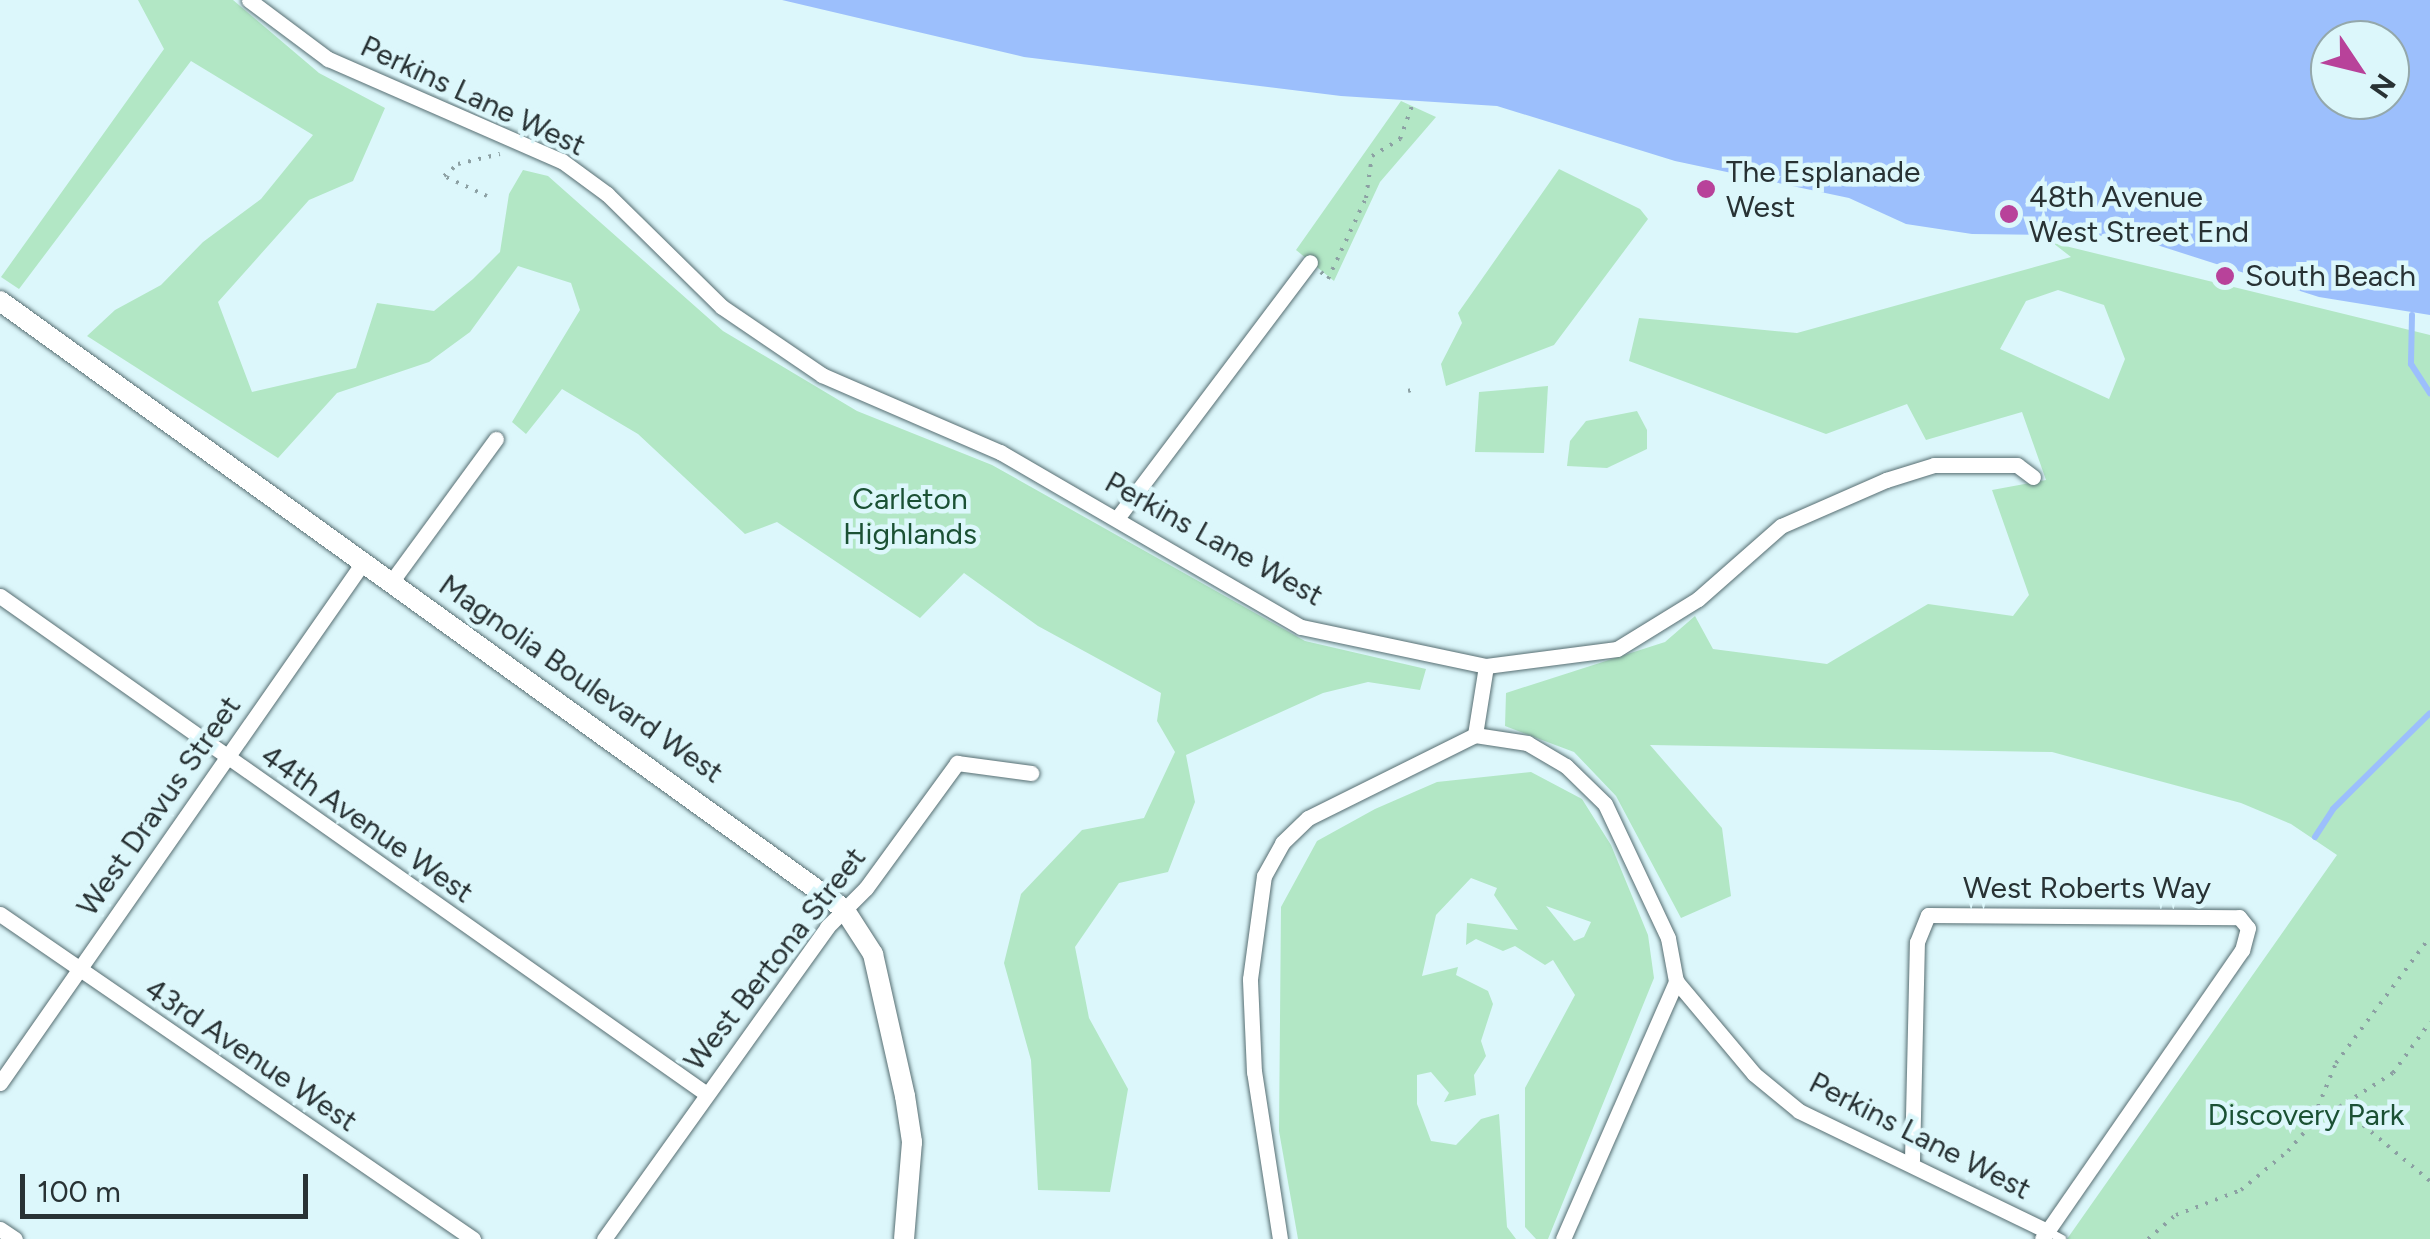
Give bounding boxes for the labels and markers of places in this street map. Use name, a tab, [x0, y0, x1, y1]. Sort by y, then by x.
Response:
place label: The Esplanade West	[1726, 154, 1920, 224]
marker: The Esplanade West	[1695, 178, 1717, 200]
place label: 48th Avenue West Street End	[2029, 179, 2249, 250]
marker: 48th Avenue West Street End	[1998, 203, 2020, 225]
place label: South Beach	[2245, 258, 2416, 294]
marker: South Beach	[2214, 265, 2236, 287]

